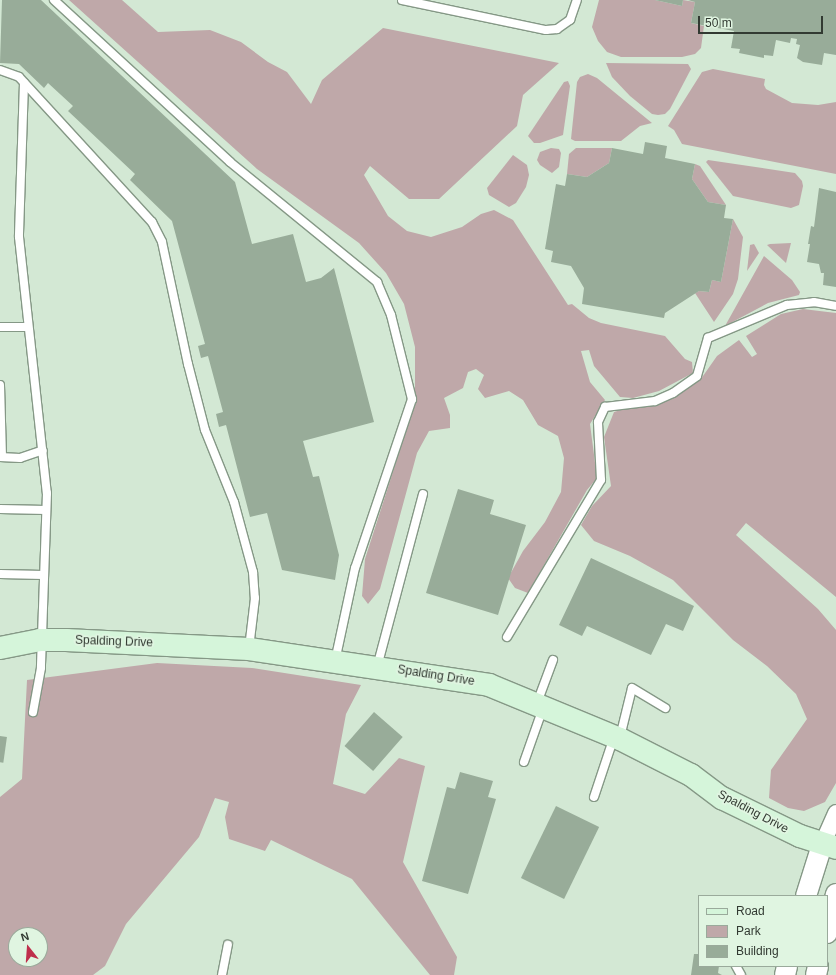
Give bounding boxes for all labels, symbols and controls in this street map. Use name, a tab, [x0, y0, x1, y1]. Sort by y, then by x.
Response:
scale bar	[700, 8, 825, 34]
text: 50 m	[705, 16, 732, 30]
street label: Spalding Drive	[75, 633, 153, 651]
street label: Spalding Drive	[396, 663, 476, 689]
street label: Spalding Drive	[715, 787, 791, 837]
legend	[698, 895, 828, 967]
text: Road	[736, 904, 765, 918]
text: Park	[736, 924, 761, 938]
north arrow	[8, 927, 48, 967]
text: N	[19, 930, 30, 943]
text: Building	[736, 944, 779, 958]

